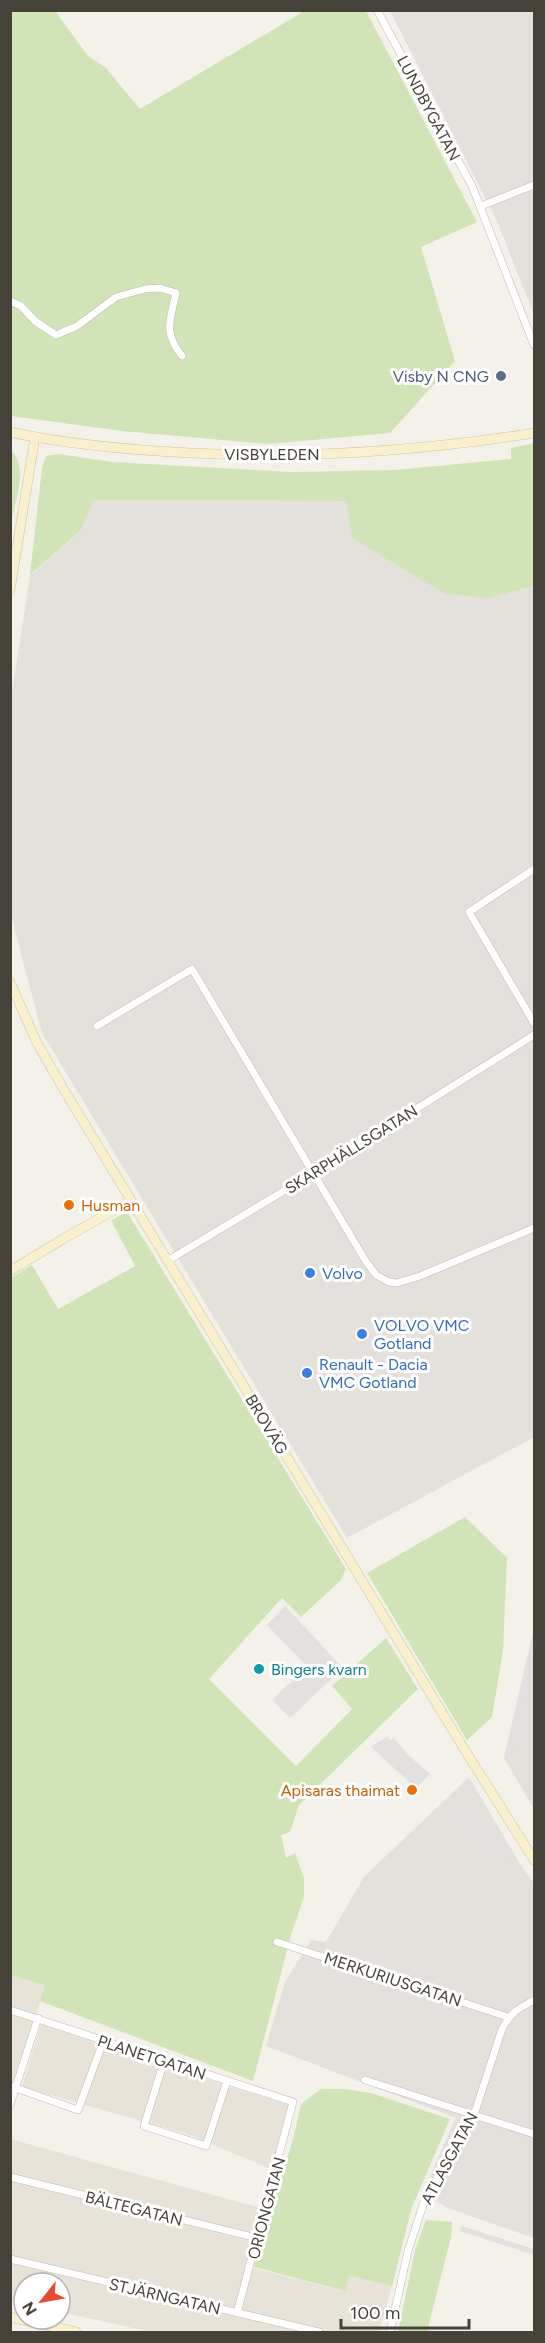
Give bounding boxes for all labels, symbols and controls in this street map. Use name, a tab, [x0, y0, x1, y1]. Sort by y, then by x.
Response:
street label: LUNDBYGATAN	[393, 53, 464, 164]
place label: Visby N CNG	[393, 367, 489, 386]
marker: Visby N CNG	[494, 369, 508, 383]
street label: VISBYLEDEN	[224, 445, 320, 464]
street label: SKARPHÄLLSGATAN	[282, 1101, 421, 1198]
place label: Husman	[81, 1196, 140, 1215]
marker: Husman	[62, 1198, 76, 1212]
place label: Volvo	[322, 1264, 363, 1283]
marker: Volvo	[303, 1266, 317, 1280]
place label: VOLVO VMC Gotland	[374, 1316, 469, 1353]
marker: VOLVO VMC Gotland	[355, 1327, 369, 1341]
place label: Renault - Dacia VMC Gotland	[319, 1355, 428, 1392]
marker: Renault - Dacia VMC Gotland	[300, 1366, 314, 1380]
street label: BROVÄG	[241, 1391, 292, 1458]
place label: Bingers kvarn	[271, 1660, 367, 1679]
marker: Bingers kvarn	[252, 1662, 266, 1676]
place label: Apisaras thaimat	[281, 1781, 400, 1800]
marker: Apisaras thaimat	[405, 1783, 419, 1797]
street label: MERKURIUSGATAN	[322, 1948, 464, 2011]
street label: PLANETGATAN	[95, 2031, 208, 2084]
street label: ATLASGATAN	[417, 2109, 482, 2208]
street label: ORIONGATAN	[244, 2155, 289, 2261]
street label: BÄLTEGATAN	[83, 2187, 185, 2230]
north arrow	[12, 2271, 72, 2331]
street label: STJÄRNGATAN	[107, 2274, 222, 2319]
scale bar	[341, 2292, 468, 2330]
text: N	[18, 2298, 41, 2319]
text: 100 m	[350, 2302, 400, 2324]

